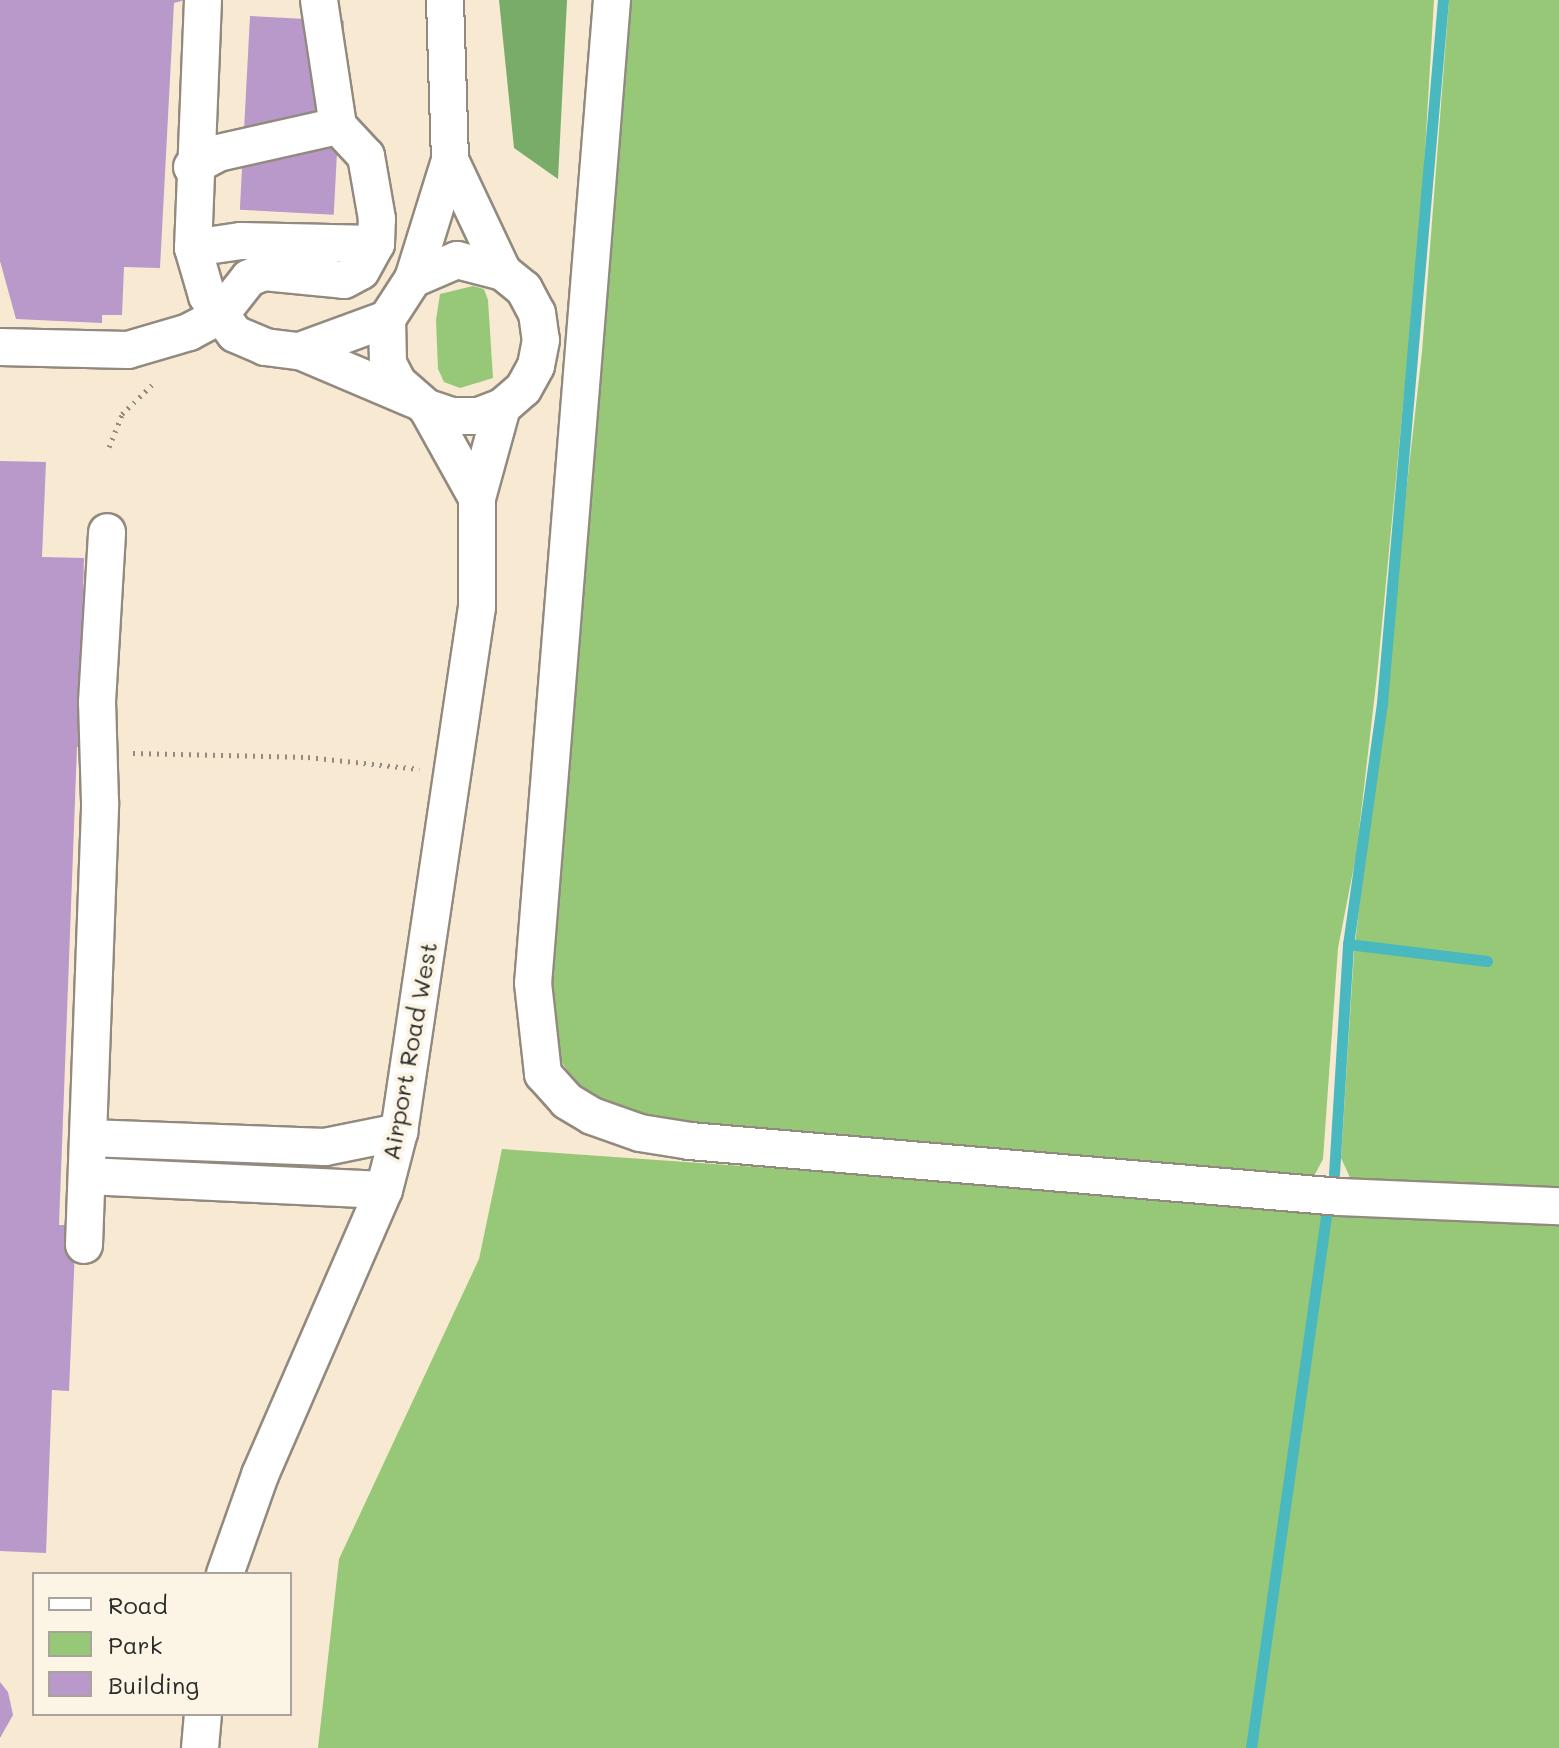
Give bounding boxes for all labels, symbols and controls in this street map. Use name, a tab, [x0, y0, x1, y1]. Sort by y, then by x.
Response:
street label: Airport Road West	[376, 940, 442, 1162]
legend	[32, 1572, 292, 1716]
text: Road	[108, 1589, 168, 1620]
text: Park	[108, 1629, 162, 1660]
text: Building	[108, 1669, 199, 1700]

